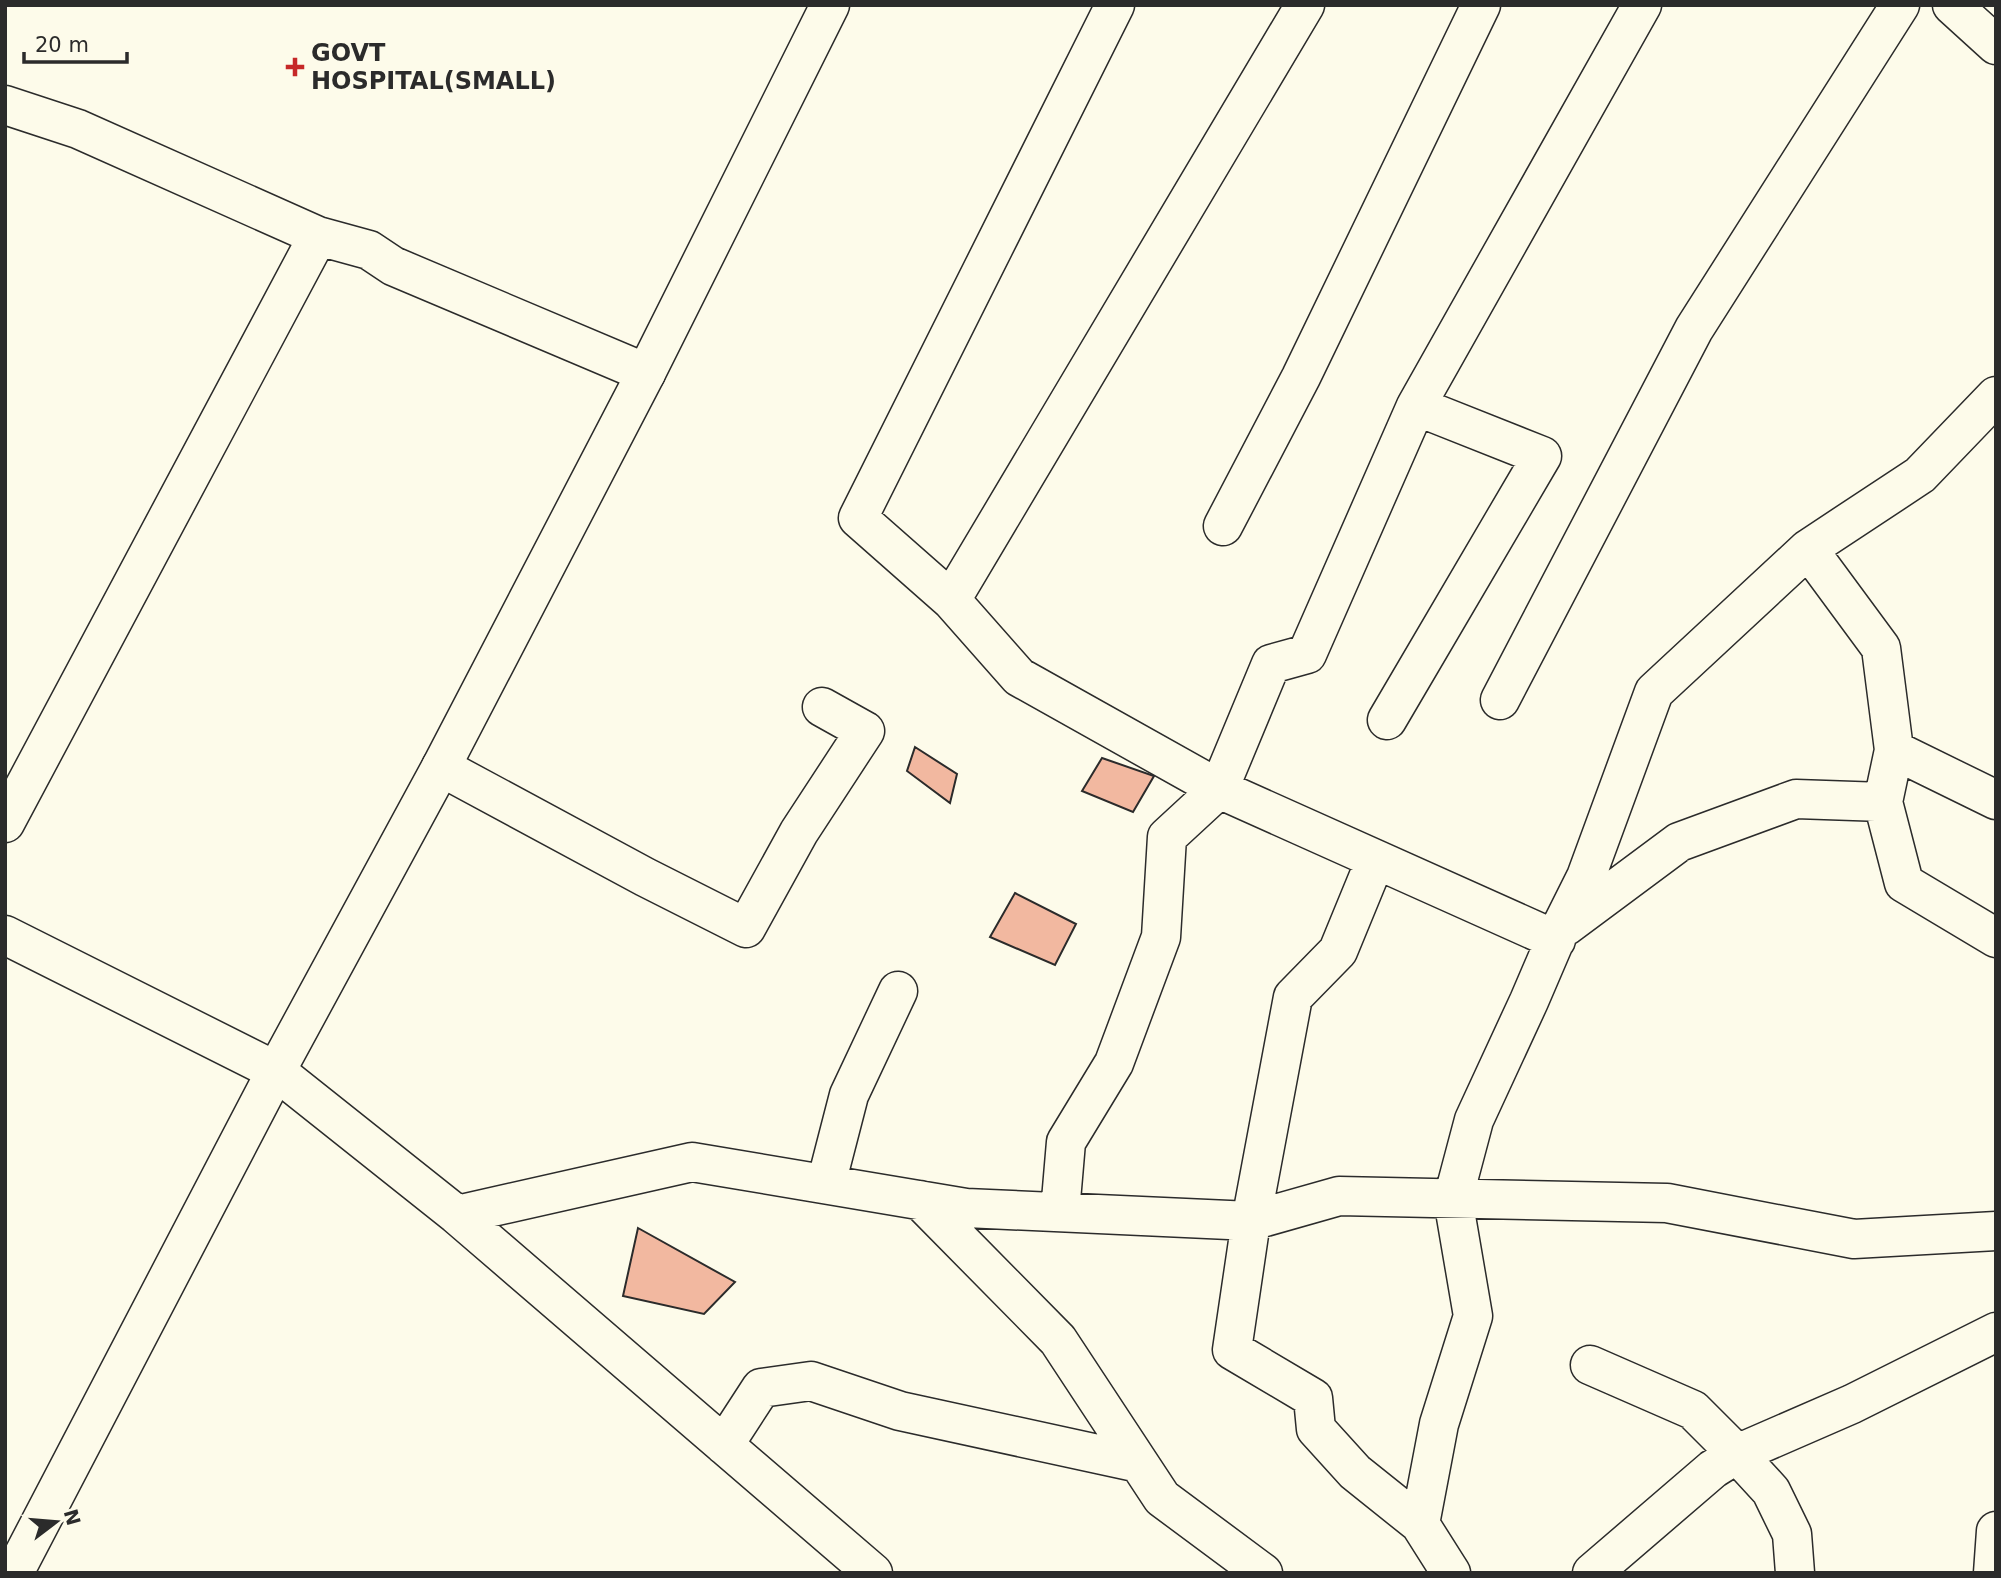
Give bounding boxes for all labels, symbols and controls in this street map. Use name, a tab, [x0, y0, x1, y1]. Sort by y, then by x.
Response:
scale bar	[24, 21, 128, 65]
text: 20 m	[35, 33, 89, 57]
place label: GOVT HOSPITAL(SMALL)	[311, 39, 556, 95]
marker: GOVT HOSPITAL(SMALL)	[285, 57, 305, 77]
north arrow	[21, 1487, 91, 1557]
text: N	[60, 1507, 85, 1528]

